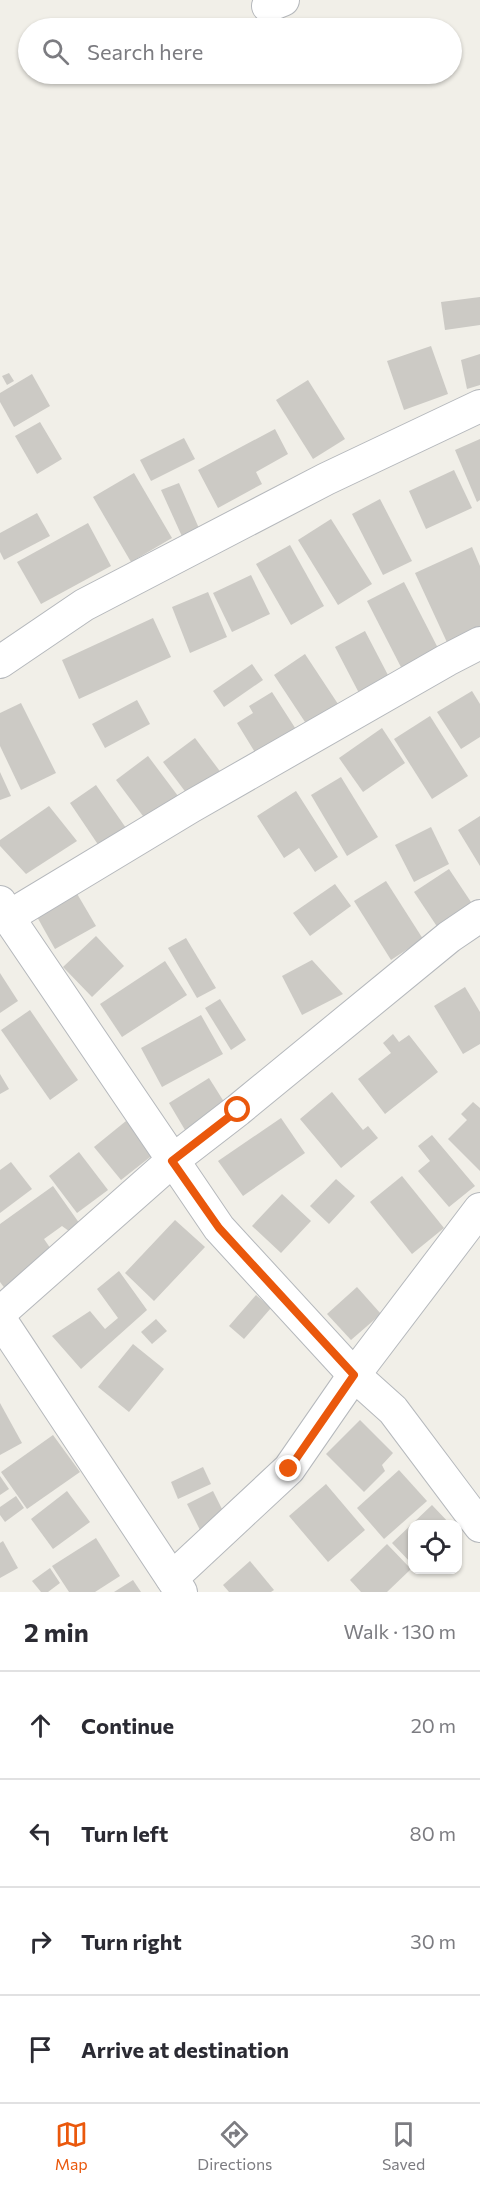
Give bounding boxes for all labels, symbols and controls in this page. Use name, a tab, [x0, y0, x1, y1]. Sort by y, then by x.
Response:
search box	[18, 18, 462, 84]
icon: search	[39, 35, 72, 68]
text: Search here	[87, 38, 203, 65]
route start	[224, 1096, 250, 1122]
route end	[275, 1455, 301, 1481]
map controls	[408, 1520, 462, 1574]
button: locate	[408, 1520, 462, 1574]
text: 2 min	[24, 1616, 89, 1647]
text: Walk · 130 m	[344, 1619, 456, 1643]
icon: ahead	[24, 1709, 57, 1742]
text: Continue	[81, 1712, 174, 1739]
text: 20 m	[411, 1713, 456, 1737]
icon: left	[24, 1817, 57, 1850]
text: Turn left	[81, 1820, 168, 1847]
text: 80 m	[410, 1821, 456, 1845]
icon: right	[24, 1925, 57, 1958]
text: Turn right	[81, 1928, 182, 1955]
text: 30 m	[410, 1929, 456, 1953]
icon: arrive	[24, 2033, 57, 2066]
text: Arrive at destination	[81, 2036, 289, 2063]
tab: Map	[55, 2118, 88, 2173]
tab: Directions	[197, 2118, 272, 2173]
tab: Saved	[382, 2118, 425, 2173]

